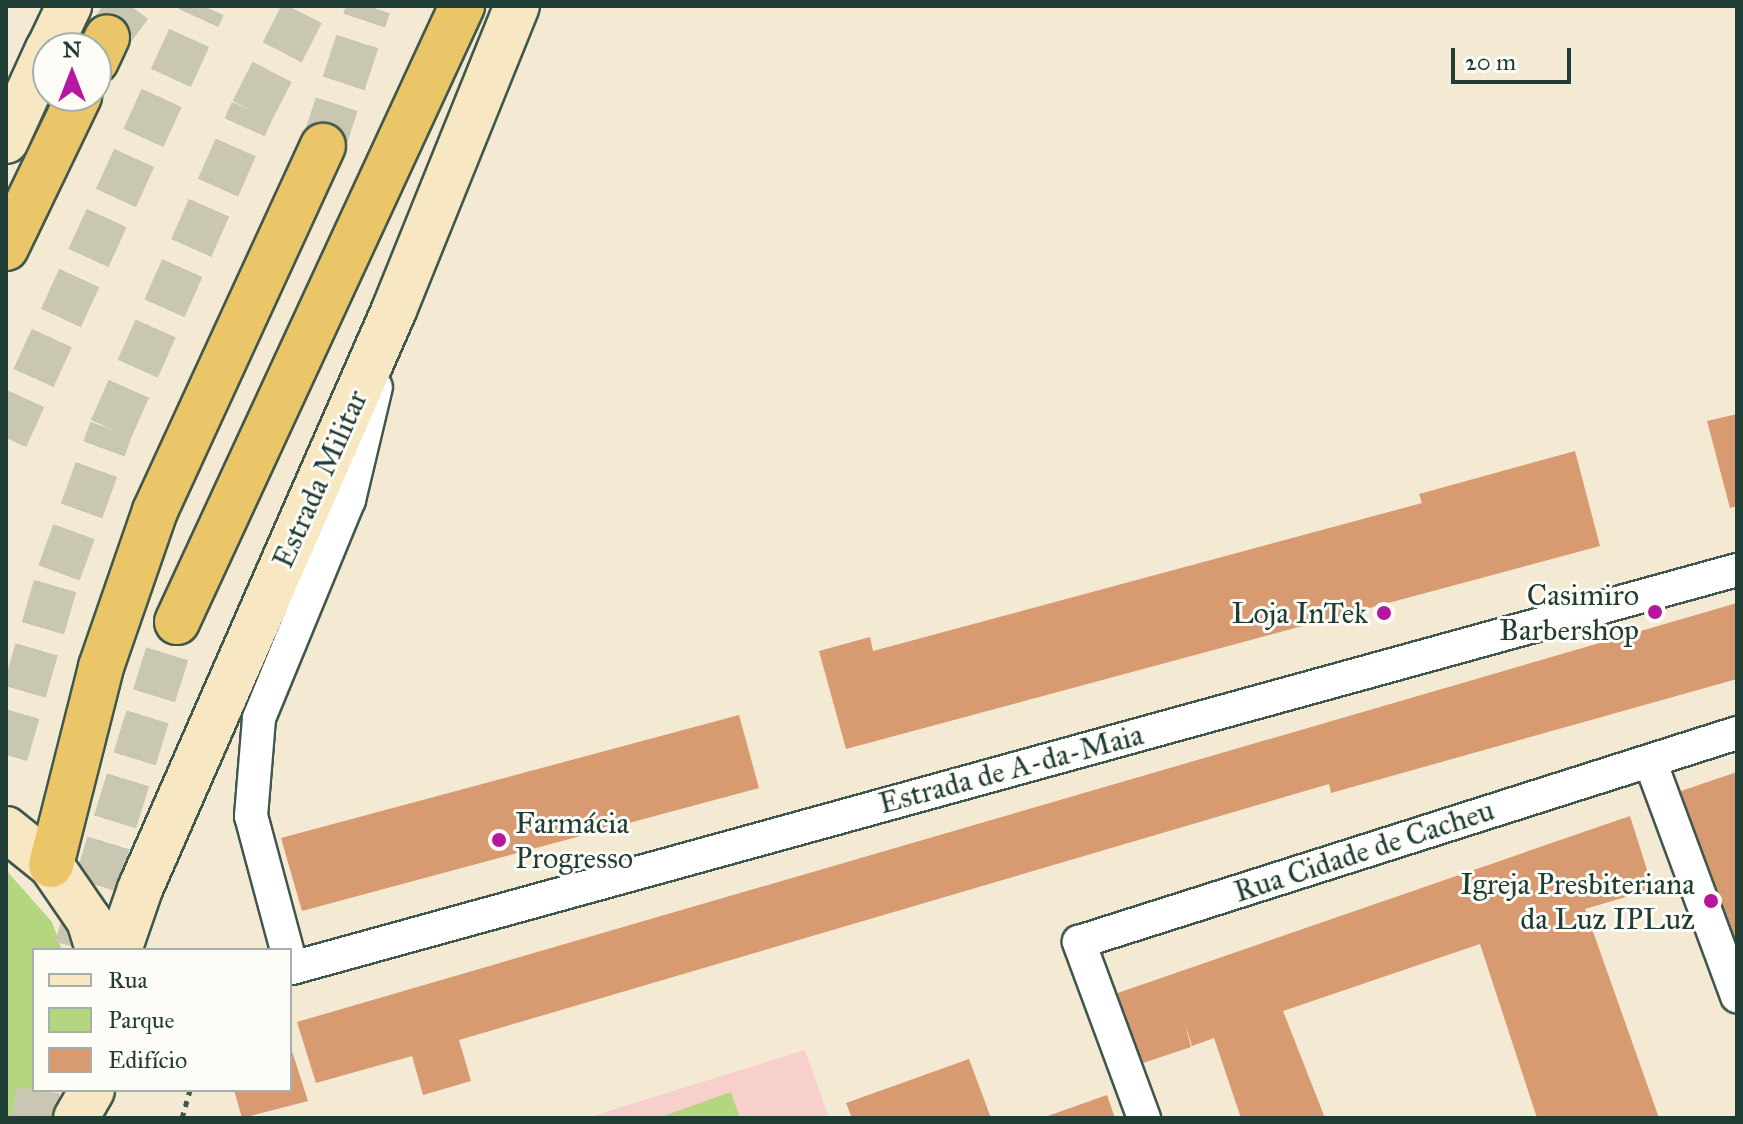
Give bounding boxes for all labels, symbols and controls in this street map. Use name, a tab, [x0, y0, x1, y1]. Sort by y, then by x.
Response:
north arrow	[32, 32, 112, 112]
scale bar	[1455, 32, 1575, 82]
text: N	[63, 36, 81, 63]
text: 20 m	[1465, 47, 1516, 77]
street label: Estrada Militar	[265, 384, 375, 574]
place label: Casimiro Barbershop	[1499, 577, 1639, 648]
place label: Loja InTek	[1231, 595, 1368, 631]
marker: Casimiro Barbershop	[1646, 603, 1664, 621]
marker: Loja InTek	[1375, 604, 1393, 622]
street label: Estrada de A-da-Maia	[875, 716, 1147, 822]
street label: Rua Cidade de Cacheu	[1230, 792, 1498, 910]
place label: Farmácia Progresso	[515, 805, 633, 876]
marker: Farmácia Progresso	[490, 831, 508, 849]
place label: Igreja Presbiteriana da Luz IPLuz	[1460, 866, 1695, 936]
marker: Igreja Presbiteriana da Luz IPLuz	[1702, 892, 1720, 910]
legend	[32, 948, 292, 1092]
text: Rua	[108, 965, 148, 995]
text: Parque	[108, 1005, 175, 1035]
text: Edifício	[108, 1045, 187, 1075]

